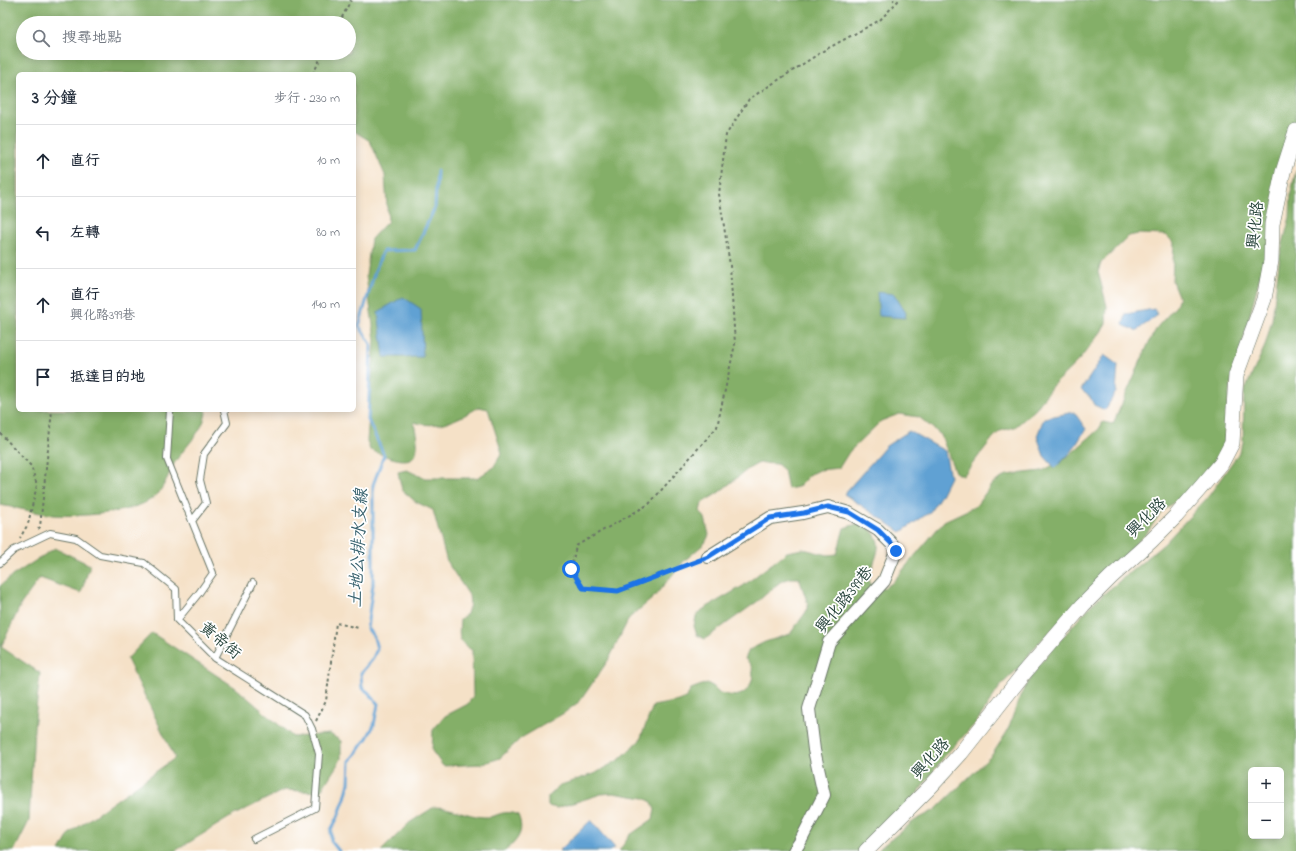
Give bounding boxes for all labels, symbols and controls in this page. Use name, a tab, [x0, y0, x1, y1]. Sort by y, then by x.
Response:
search box	[16, 16, 356, 60]
icon: search	[30, 27, 52, 49]
text: 搜尋地點	[62, 27, 122, 49]
text: 3 分鐘	[32, 86, 77, 111]
text: 步行 · 230 m	[274, 89, 340, 108]
icon: ahead	[32, 150, 54, 172]
text: 直行	[70, 150, 100, 172]
text: 10 m	[317, 151, 340, 170]
street label: 興化路	[1242, 200, 1270, 250]
icon: left	[32, 222, 54, 244]
text: 左轉	[70, 222, 100, 244]
text: 80 m	[316, 223, 340, 242]
text: 直行	[70, 284, 100, 306]
icon: ahead	[32, 294, 54, 316]
text: 140 m	[312, 295, 340, 314]
text: 興化路399巷	[70, 306, 135, 325]
icon: arrive	[32, 366, 54, 388]
text: 抵達目的地	[70, 366, 145, 388]
water label: 土地公排水支線	[343, 487, 375, 608]
street label: 興化路	[1122, 493, 1172, 543]
route end	[887, 542, 905, 560]
route start	[562, 560, 580, 578]
street label: 興化路399巷	[810, 561, 880, 639]
street label: 黃帝街	[194, 616, 246, 666]
street label: 興化路	[906, 733, 956, 785]
map controls	[1248, 767, 1284, 839]
button: +	[1248, 767, 1284, 803]
button: −	[1248, 803, 1284, 839]

